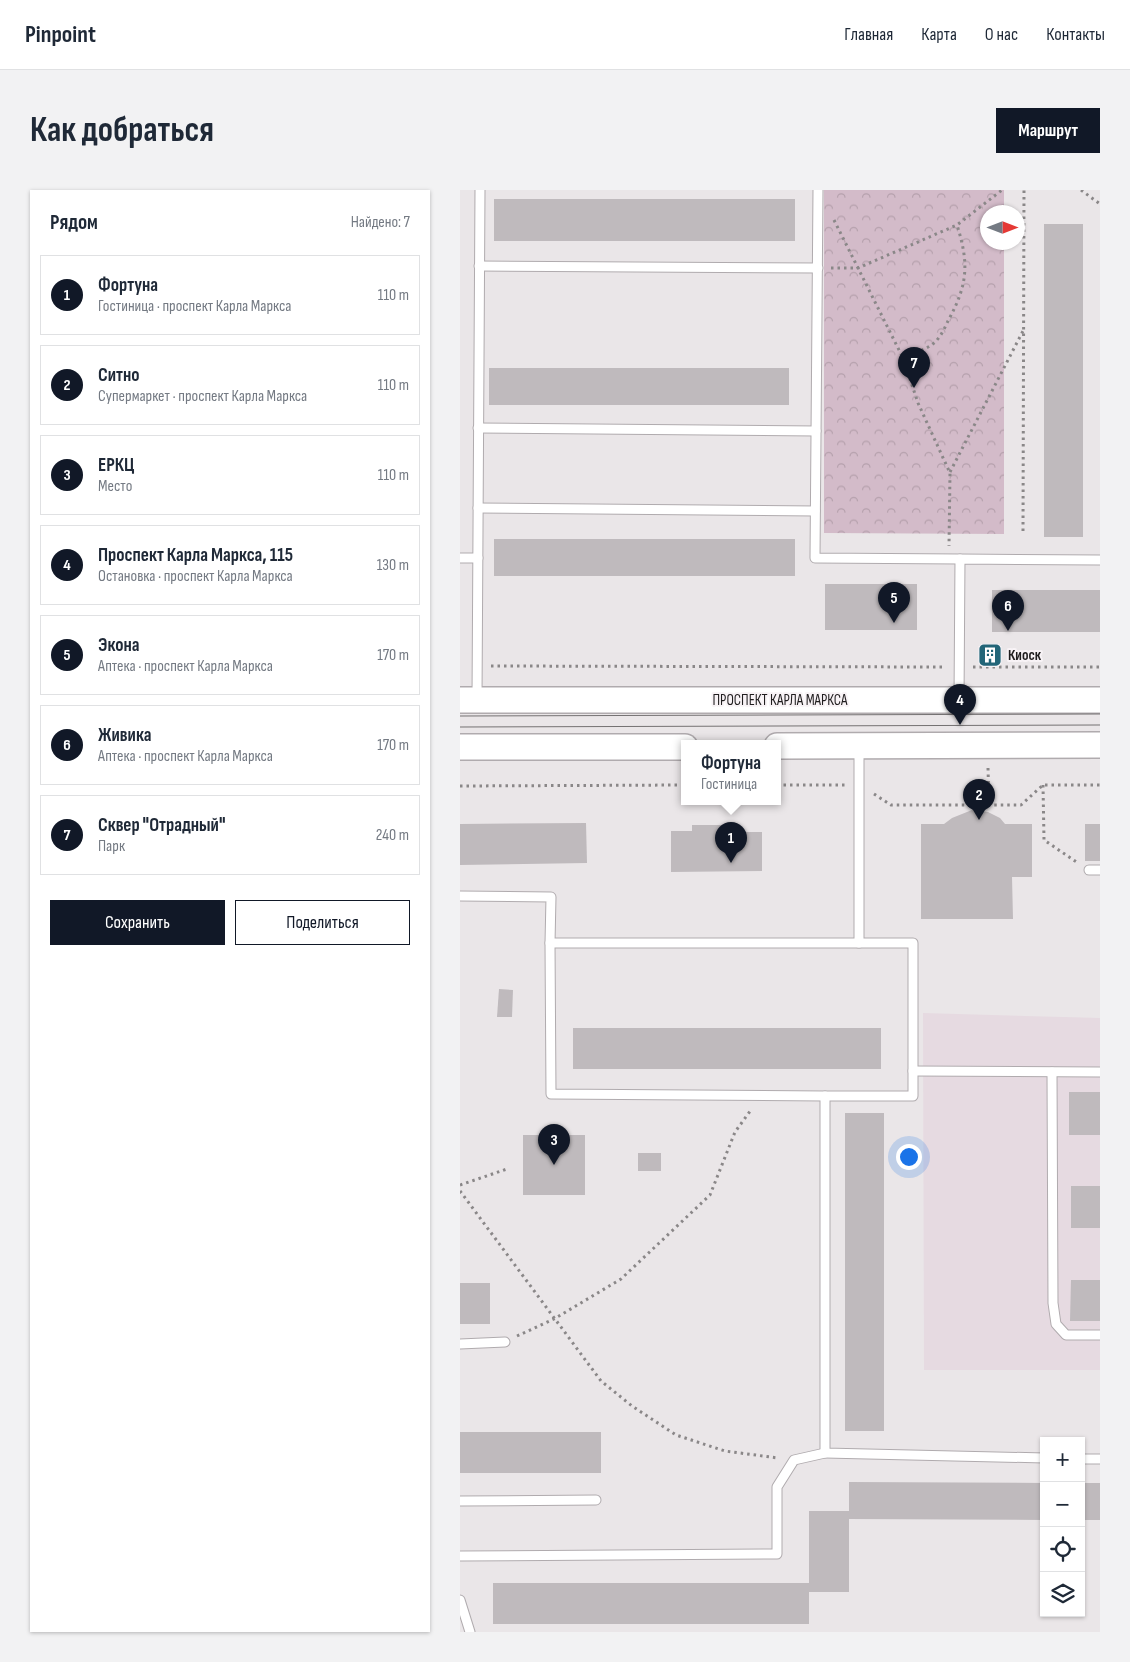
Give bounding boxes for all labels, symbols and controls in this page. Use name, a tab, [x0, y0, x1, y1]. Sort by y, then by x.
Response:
text: Pinpoint	[25, 20, 96, 49]
text: Главная	[844, 24, 893, 45]
text: Карта	[921, 24, 957, 45]
text: О нас	[985, 24, 1018, 45]
text: Контакты	[1046, 24, 1105, 45]
button: Маршрут	[996, 108, 1100, 153]
text: Как добраться	[30, 109, 214, 152]
north arrow	[980, 205, 1025, 250]
text: Рядом	[50, 210, 98, 235]
text: Найдено: 7	[351, 213, 410, 232]
text: Фортуна	[98, 274, 158, 297]
text: 1	[64, 286, 70, 305]
text: 110 m	[378, 286, 409, 305]
text: Гостиница · проспект Карла Маркса	[98, 297, 291, 316]
pin: 7	[898, 347, 930, 388]
text: Ситно	[98, 364, 140, 387]
text: 2	[63, 376, 71, 395]
text: 110 m	[378, 376, 409, 395]
text: Супермаркет · проспект Карла Маркса	[98, 387, 307, 406]
text: ЕРКЦ	[98, 454, 134, 477]
text: 3	[63, 466, 71, 485]
text: 110 m	[378, 466, 409, 485]
text: Место	[98, 477, 132, 496]
text: Проспект Карла Маркса, 115	[98, 544, 293, 567]
text: 4	[63, 556, 71, 575]
text: 130 m	[377, 556, 409, 575]
text: Остановка · проспект Карла Маркса	[98, 567, 293, 586]
pin: 5	[878, 582, 910, 623]
pin: 6	[992, 590, 1024, 631]
text: Экона	[98, 634, 140, 657]
building icon: Киоск	[977, 642, 1003, 668]
text: 5	[63, 646, 71, 665]
text: 170 m	[377, 646, 409, 665]
place label: Киоск	[1008, 646, 1042, 665]
text: Аптека · проспект Карла Маркса	[98, 657, 273, 676]
pin: 4	[944, 684, 976, 725]
street label: ПРОСПЕКТ КАРЛА МАРКСА	[712, 691, 848, 710]
text: Живика	[98, 724, 152, 747]
text: 6	[63, 736, 71, 755]
text: 170 m	[377, 736, 409, 755]
popup	[681, 740, 781, 805]
text: Аптека · проспект Карла Маркса	[98, 747, 273, 766]
text: Фортуна	[701, 752, 761, 775]
text: Гостиница	[701, 775, 757, 794]
pin: 2	[963, 779, 995, 820]
text: Сквер "Отрадный"	[98, 814, 225, 837]
pin: 1	[715, 822, 747, 863]
text: 7	[64, 826, 70, 845]
text: 240 m	[376, 826, 409, 845]
text: Парк	[98, 837, 125, 856]
button: Сохранить	[50, 900, 225, 945]
button: Поделиться	[235, 900, 410, 945]
pin: 3	[538, 1124, 570, 1165]
your location	[896, 1144, 922, 1170]
map controls	[1040, 1437, 1085, 1617]
button: +	[1040, 1437, 1085, 1482]
button: −	[1040, 1482, 1085, 1527]
button: locate	[1040, 1527, 1085, 1572]
button: layers	[1040, 1572, 1085, 1617]

